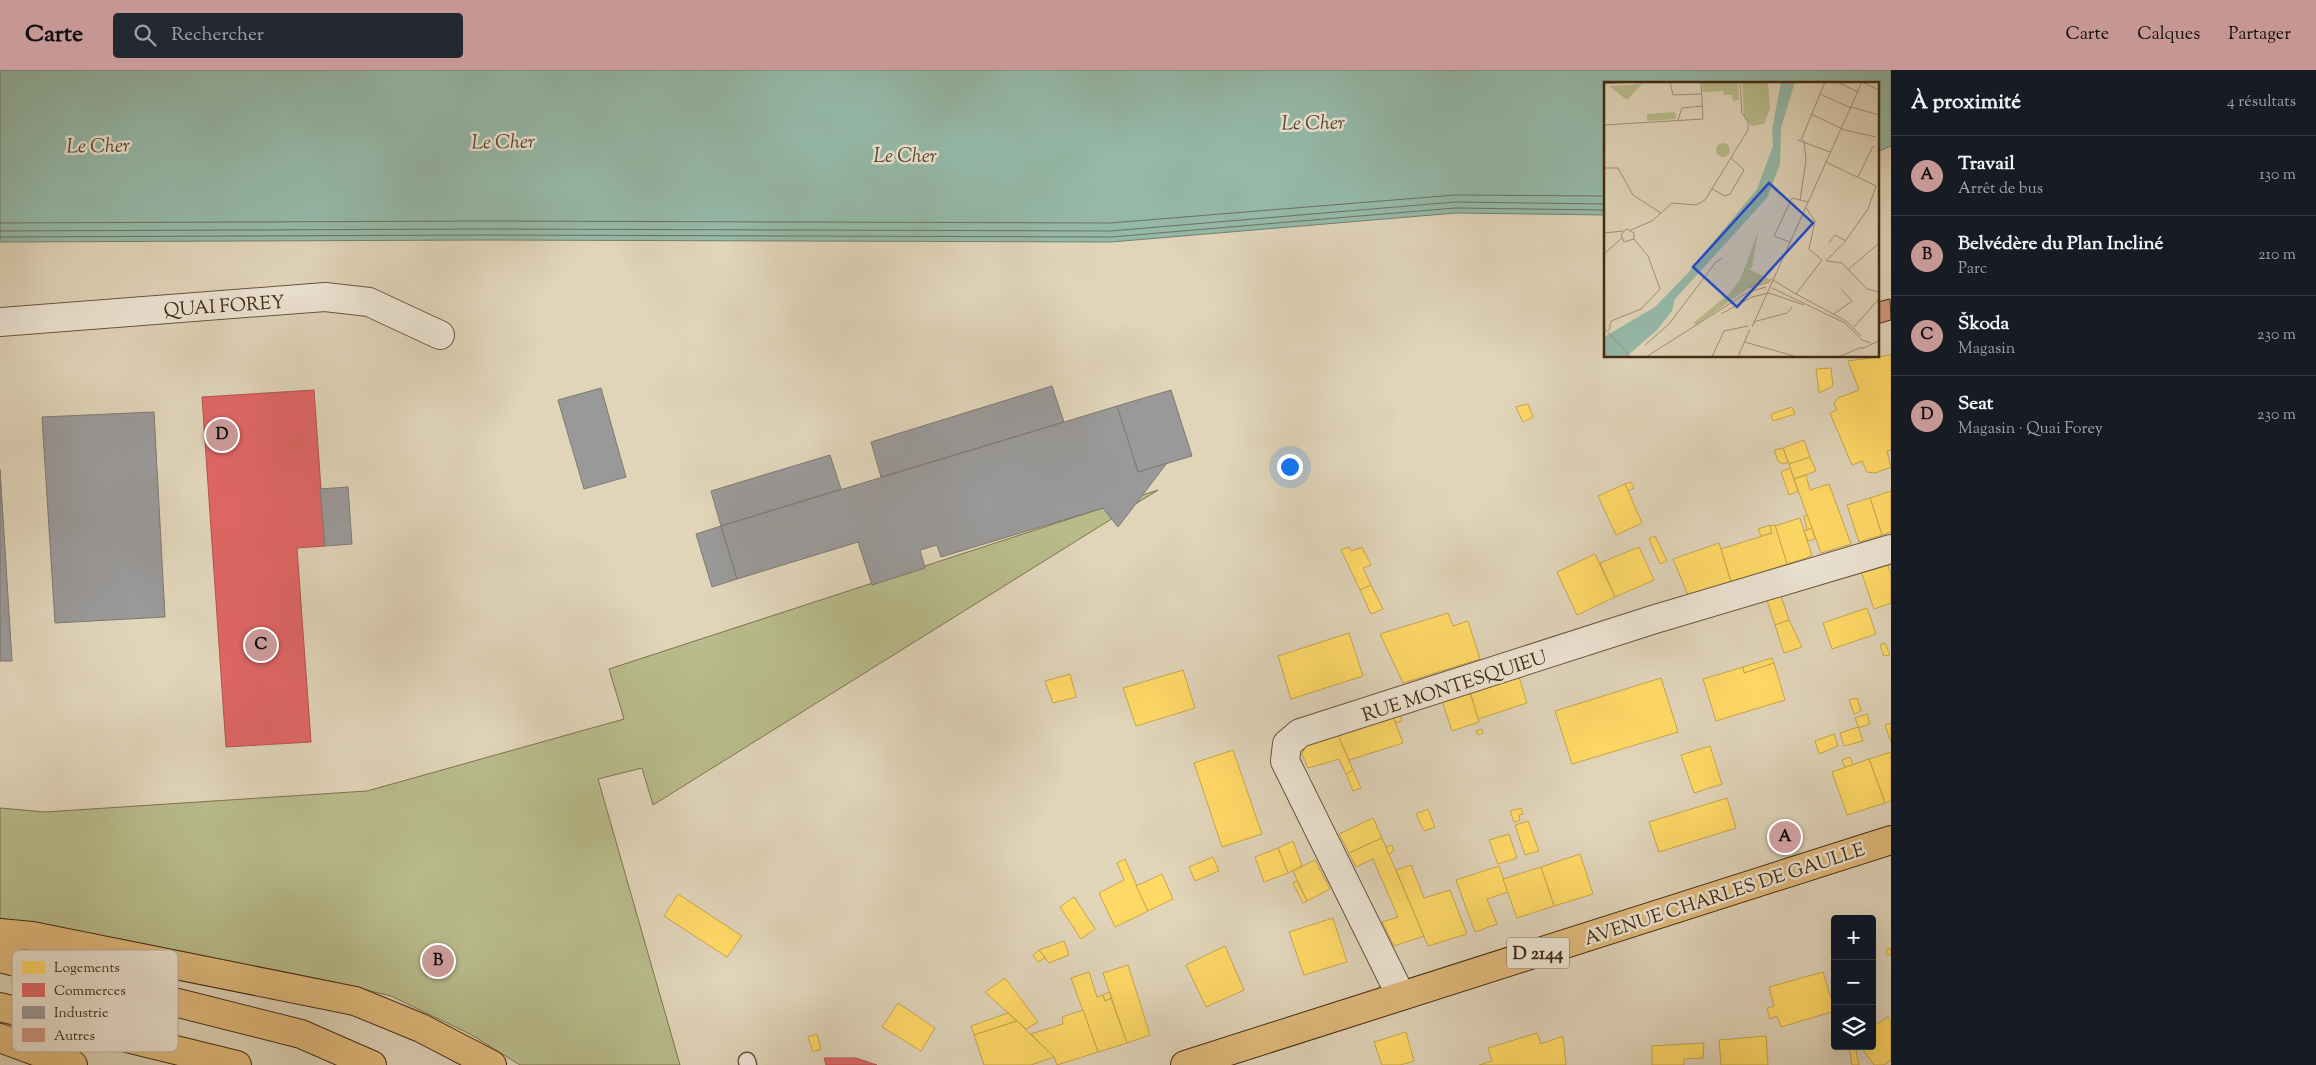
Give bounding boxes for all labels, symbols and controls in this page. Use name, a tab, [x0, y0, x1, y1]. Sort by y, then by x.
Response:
search box	[113, 13, 463, 58]
text: Carte	[25, 18, 83, 52]
icon: search	[131, 21, 159, 49]
text: Rechercher	[171, 22, 264, 49]
text: Carte	[2066, 22, 2109, 48]
text: Calques	[2137, 22, 2200, 48]
text: Partager	[2228, 22, 2291, 48]
inset map	[1604, 82, 1878, 358]
text: À proximité	[1911, 88, 2021, 118]
text: 4 résultats	[2227, 91, 2296, 114]
water label: Le Cher	[1281, 109, 1345, 140]
water label: Le Cher	[471, 128, 535, 159]
water label: Le Cher	[66, 132, 130, 163]
water label: Le Cher	[873, 143, 937, 172]
text: Travail	[1958, 151, 2015, 178]
text: A	[1921, 164, 1934, 187]
text: 130 m	[2259, 164, 2296, 187]
text: Arrêt de bus	[1958, 178, 2043, 201]
text: Belvédère du Plan Incliné	[1958, 231, 2163, 258]
text: B	[1922, 244, 1932, 267]
text: 210 m	[2258, 244, 2296, 267]
text: Parc	[1958, 258, 1987, 281]
street label: QUAI FOREY	[163, 290, 286, 325]
text: Škoda	[1958, 311, 2009, 338]
text: C	[1921, 324, 1933, 347]
text: 230 m	[2257, 324, 2296, 347]
text: Magasin	[1958, 338, 2015, 361]
text: Seat	[1958, 391, 1993, 418]
text: D	[1921, 404, 1933, 427]
text: 230 m	[2257, 404, 2296, 427]
pin: D	[206, 416, 238, 454]
text: Magasin · Quai Forey	[1958, 418, 2103, 441]
your location	[1277, 454, 1303, 480]
pin: C	[245, 626, 277, 664]
street label: RUE MONTESQUIEU	[1359, 645, 1551, 730]
pin: A	[1769, 818, 1801, 856]
street label: AVENUE CHARLES DE GAULLE	[1581, 837, 1867, 949]
map controls	[1831, 915, 1876, 1050]
button: +	[1831, 915, 1876, 960]
road number: D 2144	[1507, 938, 1569, 968]
pin: B	[422, 942, 454, 980]
legend	[12, 950, 178, 1052]
text: Logements	[54, 959, 120, 979]
button: −	[1831, 960, 1876, 1005]
text: Commerces	[54, 982, 126, 1002]
text: Industrie	[54, 1004, 109, 1024]
button: layers	[1831, 1005, 1876, 1050]
text: Autres	[54, 1027, 95, 1047]

